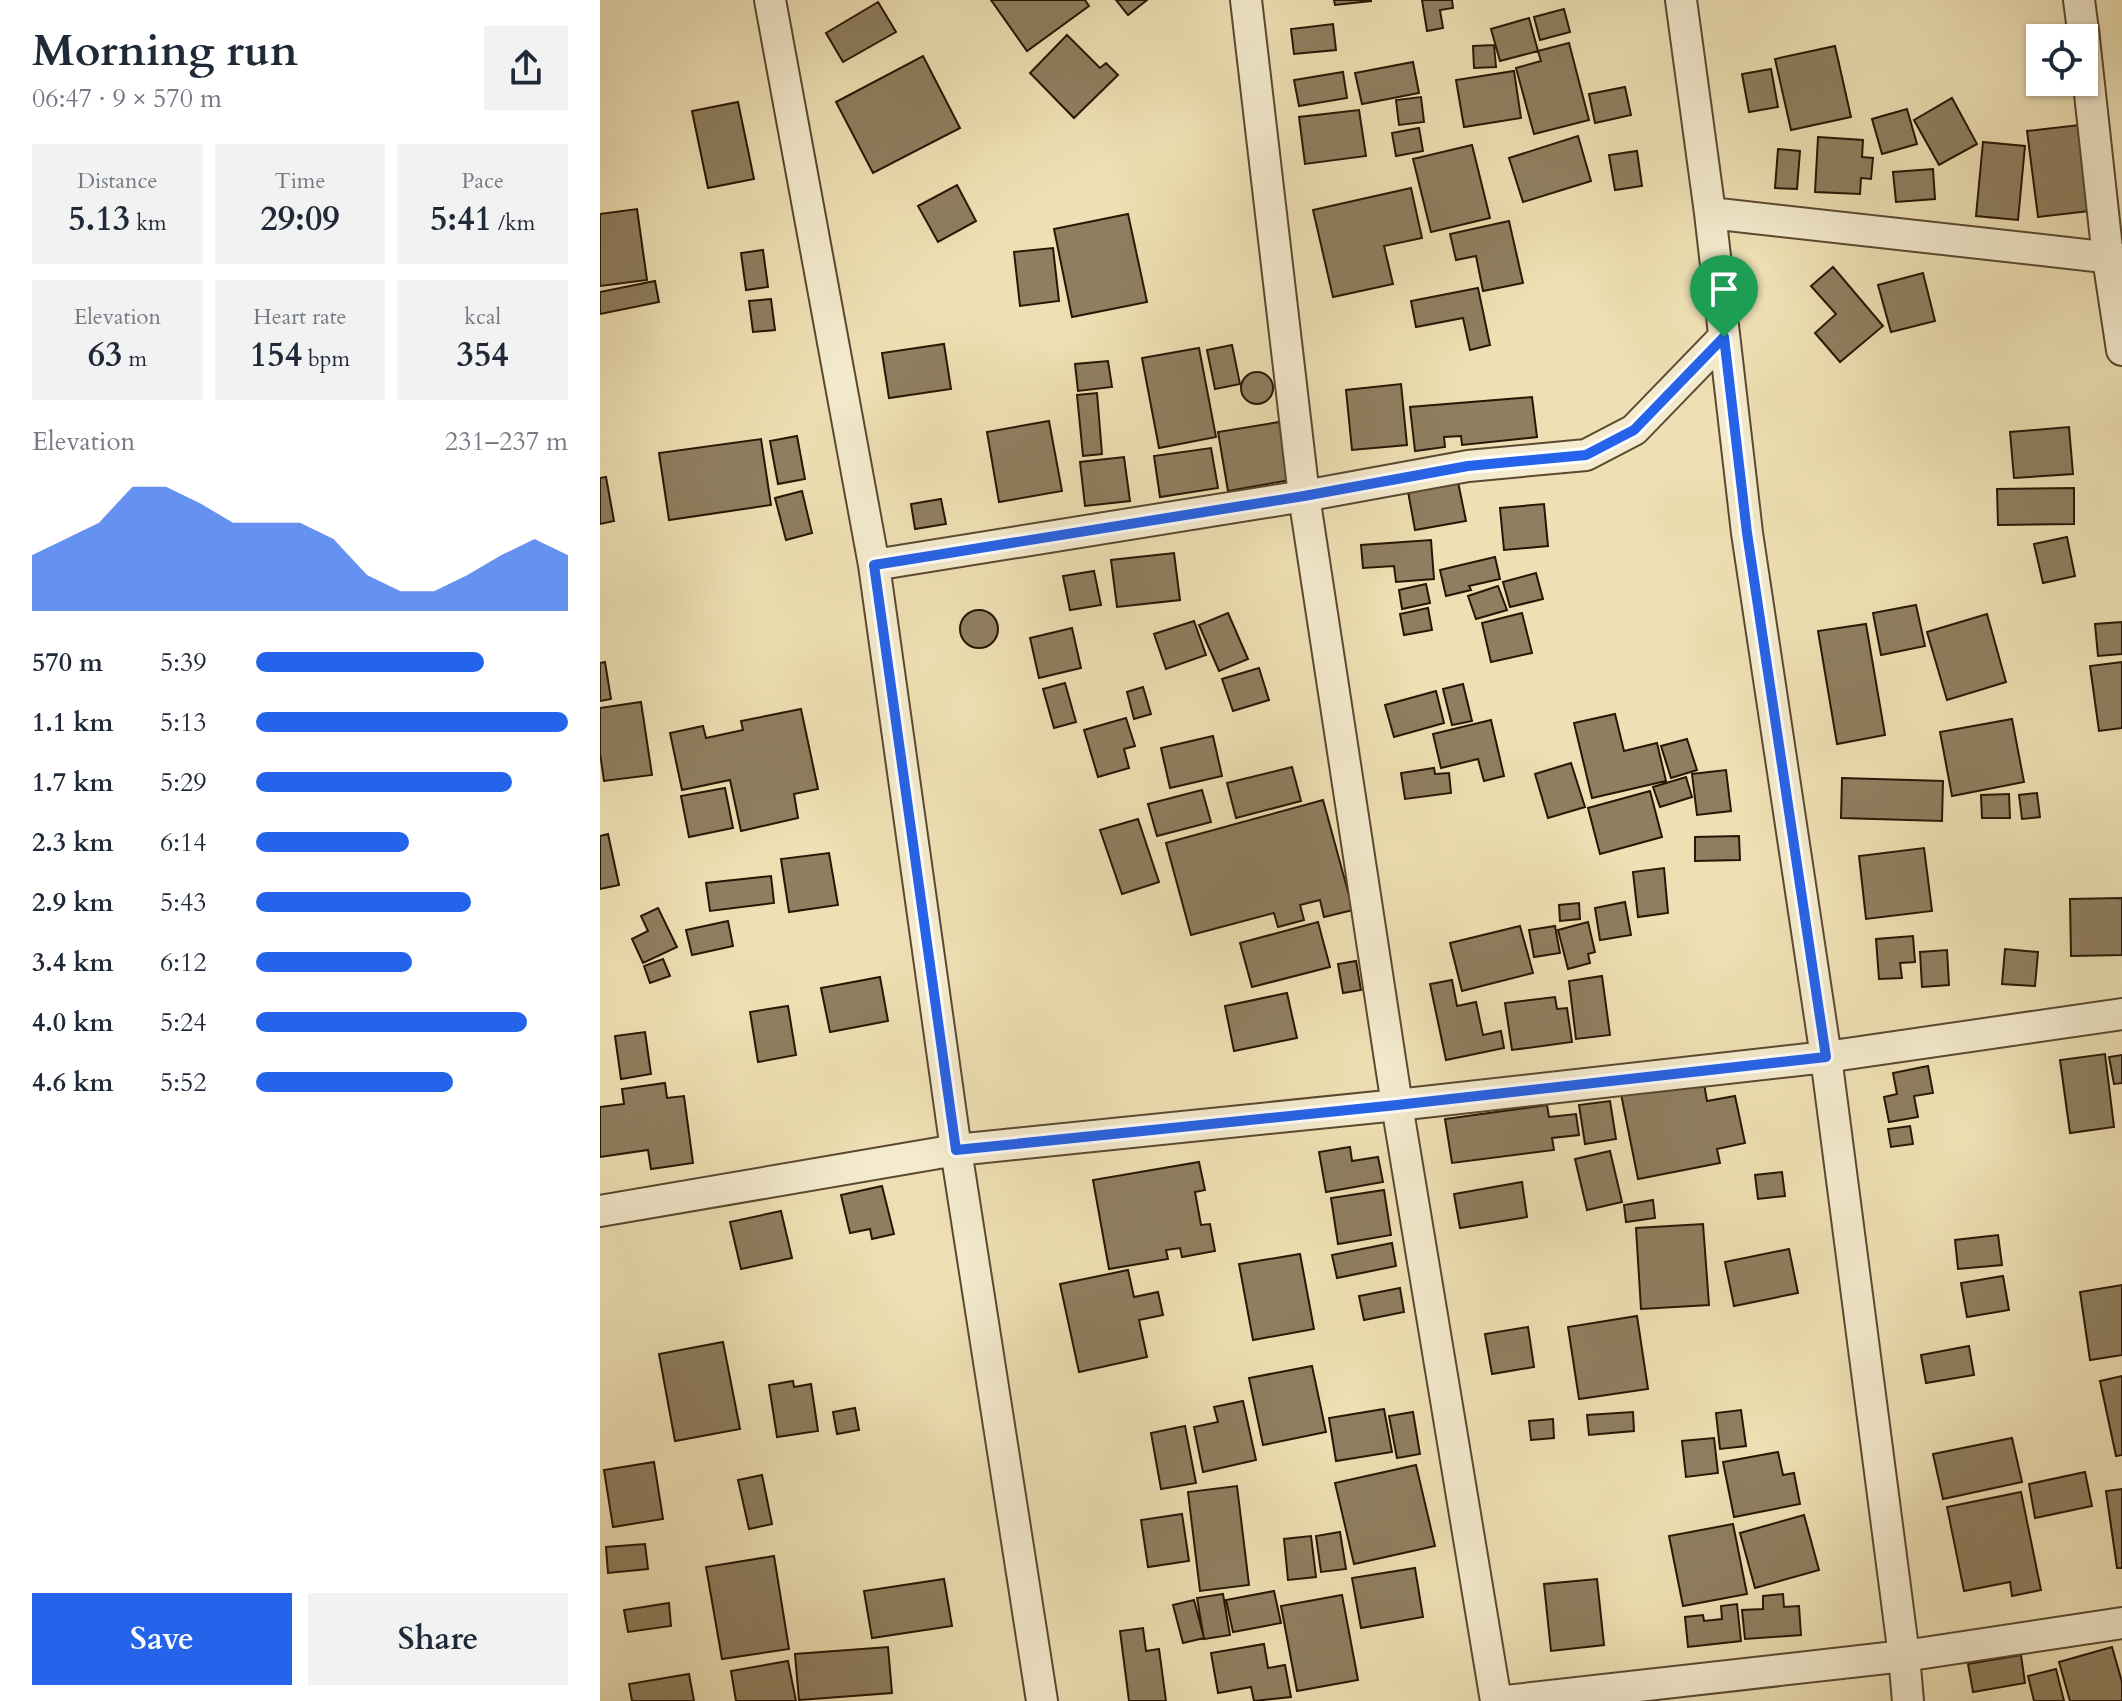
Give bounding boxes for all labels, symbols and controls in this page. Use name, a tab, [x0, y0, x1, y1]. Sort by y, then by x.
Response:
text: Morning run	[32, 21, 298, 81]
map controls	[2026, 24, 2098, 96]
button: locate	[2026, 24, 2098, 96]
button: share	[484, 26, 568, 110]
text: 06:47 · 9 × 570 m	[32, 81, 222, 116]
text: Distance	[77, 166, 158, 196]
text: Time	[275, 166, 325, 196]
text: Pace	[461, 166, 504, 196]
text: 5.13	[68, 196, 130, 242]
text: 29:09	[260, 196, 340, 242]
text: 5:41	[430, 196, 492, 242]
text: km	[130, 208, 167, 238]
text: /km	[492, 208, 535, 238]
pin	[1690, 255, 1758, 337]
icon: arrive	[1702, 267, 1746, 311]
text: Elevation	[74, 302, 161, 332]
text: Heart rate	[253, 302, 347, 332]
text: kcal	[464, 302, 501, 332]
text: 63	[88, 332, 122, 378]
text: 154	[250, 332, 302, 378]
text: 354	[457, 332, 509, 378]
text: m	[122, 344, 147, 374]
text: bpm	[302, 344, 350, 374]
text: Elevation	[32, 424, 135, 459]
text: 231–237 m	[445, 424, 568, 459]
text: 570 m	[32, 645, 103, 680]
text: 5:39	[160, 645, 207, 680]
text: 1.1 km	[32, 705, 113, 740]
text: 5:13	[160, 705, 207, 740]
text: 1.7 km	[32, 765, 113, 800]
text: 5:29	[160, 765, 207, 800]
text: 2.3 km	[32, 825, 113, 860]
text: 6:14	[160, 825, 207, 860]
text: 2.9 km	[32, 885, 113, 920]
text: 5:43	[160, 885, 207, 920]
text: 3.4 km	[32, 945, 113, 980]
text: 6:12	[160, 945, 207, 980]
text: 4.0 km	[32, 1005, 113, 1040]
text: 5:24	[160, 1005, 207, 1040]
text: 4.6 km	[32, 1065, 113, 1100]
text: 5:52	[160, 1065, 207, 1100]
button: Save	[32, 1593, 292, 1685]
button: Share	[308, 1593, 568, 1685]

